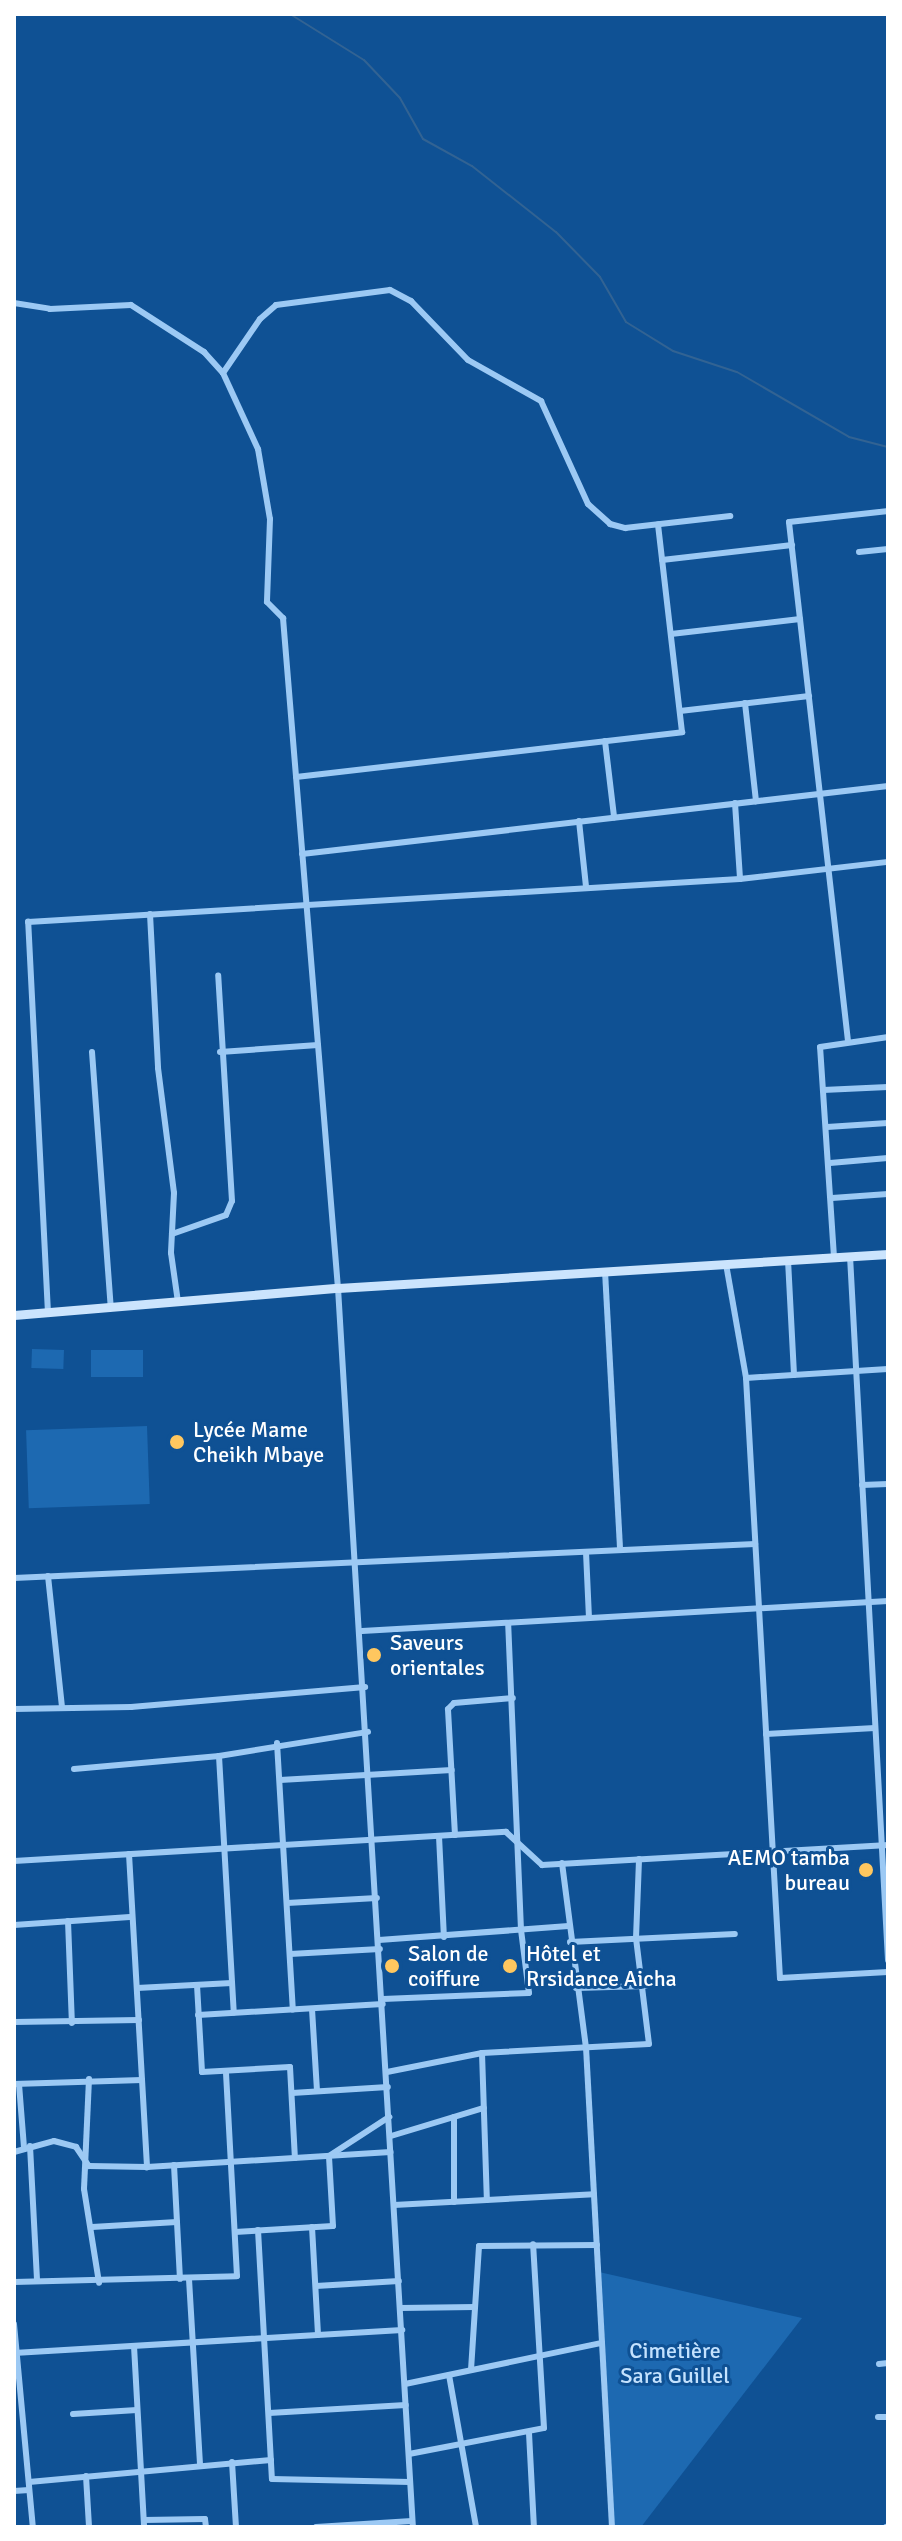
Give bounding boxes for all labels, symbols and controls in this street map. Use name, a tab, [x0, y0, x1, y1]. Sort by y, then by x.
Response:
place label: Lycée Mame Cheikh Mbaye	[193, 1416, 324, 1468]
marker: Lycée Mame Cheikh Mbaye	[168, 1433, 186, 1451]
place label: Saveurs orientales	[390, 1629, 485, 1680]
marker: Saveurs orientales	[365, 1646, 383, 1664]
place label: AEMO tamba bureau	[728, 1844, 850, 1896]
marker: AEMO tamba bureau	[857, 1861, 875, 1879]
place label: Salon de coiffure	[408, 1940, 489, 1992]
place label: Hôtel et Rrsidance Aicha	[526, 1940, 677, 1992]
marker: Salon de coiffure	[383, 1957, 401, 1975]
marker: Hôtel et Rrsidance Aicha	[501, 1957, 519, 1975]
park label: Cimetière Sara Guillel	[620, 2337, 730, 2388]

